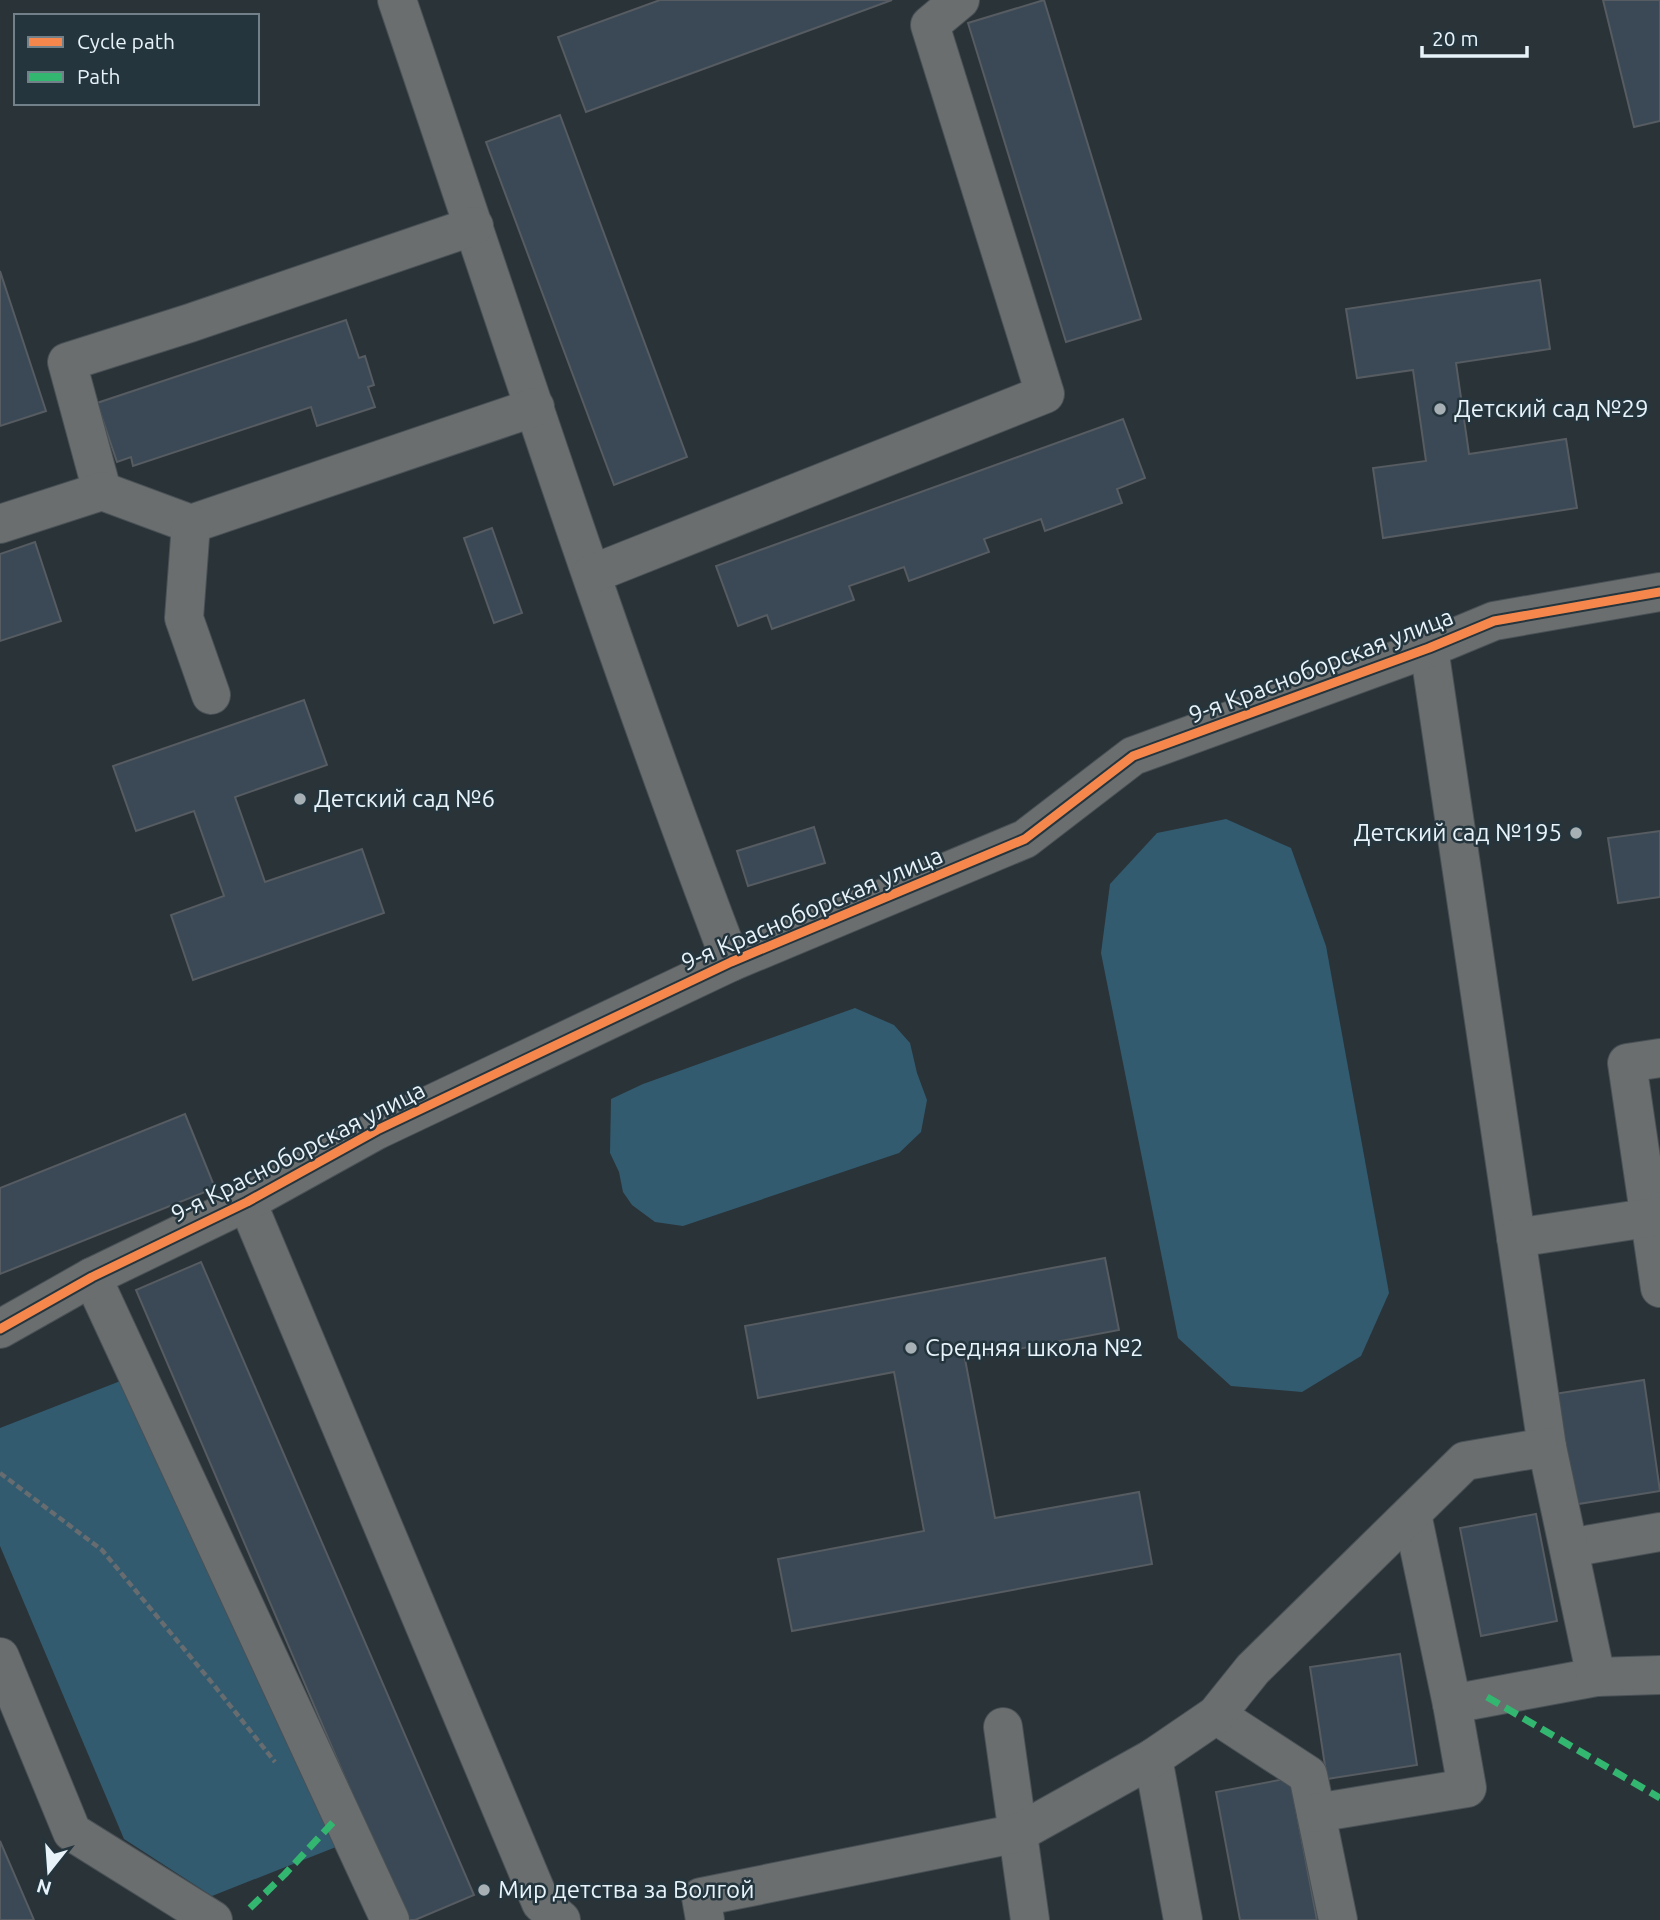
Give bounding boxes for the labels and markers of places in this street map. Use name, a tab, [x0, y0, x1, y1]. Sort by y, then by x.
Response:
place label: Детский сад №29	[1454, 395, 1649, 422]
marker: Детский сад №29	[1432, 401, 1448, 417]
place label: Детский сад №6	[314, 785, 495, 812]
marker: Детский сад №6	[292, 791, 308, 807]
place label: Детский сад №195	[1354, 819, 1562, 846]
marker: Детский сад №195	[1568, 825, 1584, 841]
place label: Средняя школа №2	[925, 1334, 1144, 1361]
marker: Средняя школа №2	[903, 1340, 919, 1356]
place label: Мир детства за Волгой	[498, 1876, 754, 1903]
marker: Мир детства за Волгой	[476, 1882, 492, 1898]

